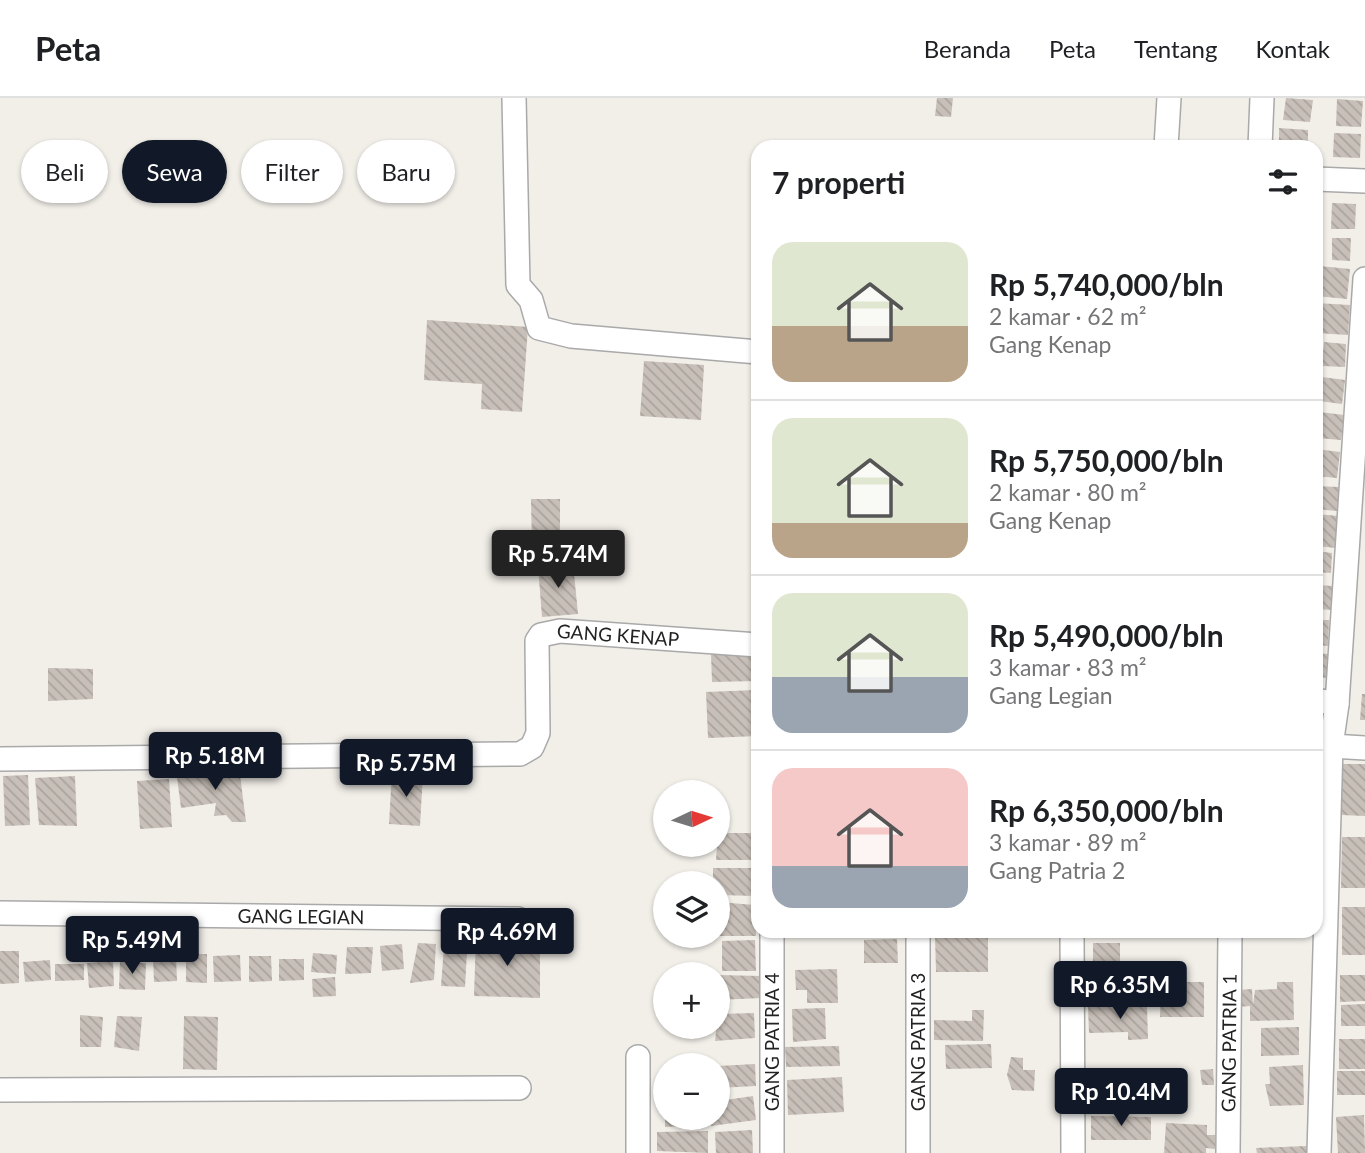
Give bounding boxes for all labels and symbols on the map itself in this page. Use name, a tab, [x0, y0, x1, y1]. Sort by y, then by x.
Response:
pin: Rp 5.74M	[486, 531, 630, 590]
street label: GANG KENAP	[556, 619, 680, 650]
pin: Rp 5.18M	[143, 732, 287, 792]
pin: Rp 5.75M	[334, 740, 478, 799]
north arrow	[653, 780, 730, 858]
street label: GANG LEGIAN	[237, 904, 365, 928]
pin: Rp 4.69M	[435, 908, 579, 968]
pin: Rp 5.49M	[60, 916, 204, 976]
pin: Rp 6.35M	[1048, 962, 1192, 1021]
street label: GANG PATRIA 4	[760, 973, 783, 1111]
street label: GANG PATRIA 3	[906, 973, 929, 1111]
street label: GANG PATRIA 1	[1216, 974, 1241, 1112]
pin: Rp 10.4M	[1049, 1068, 1193, 1128]

